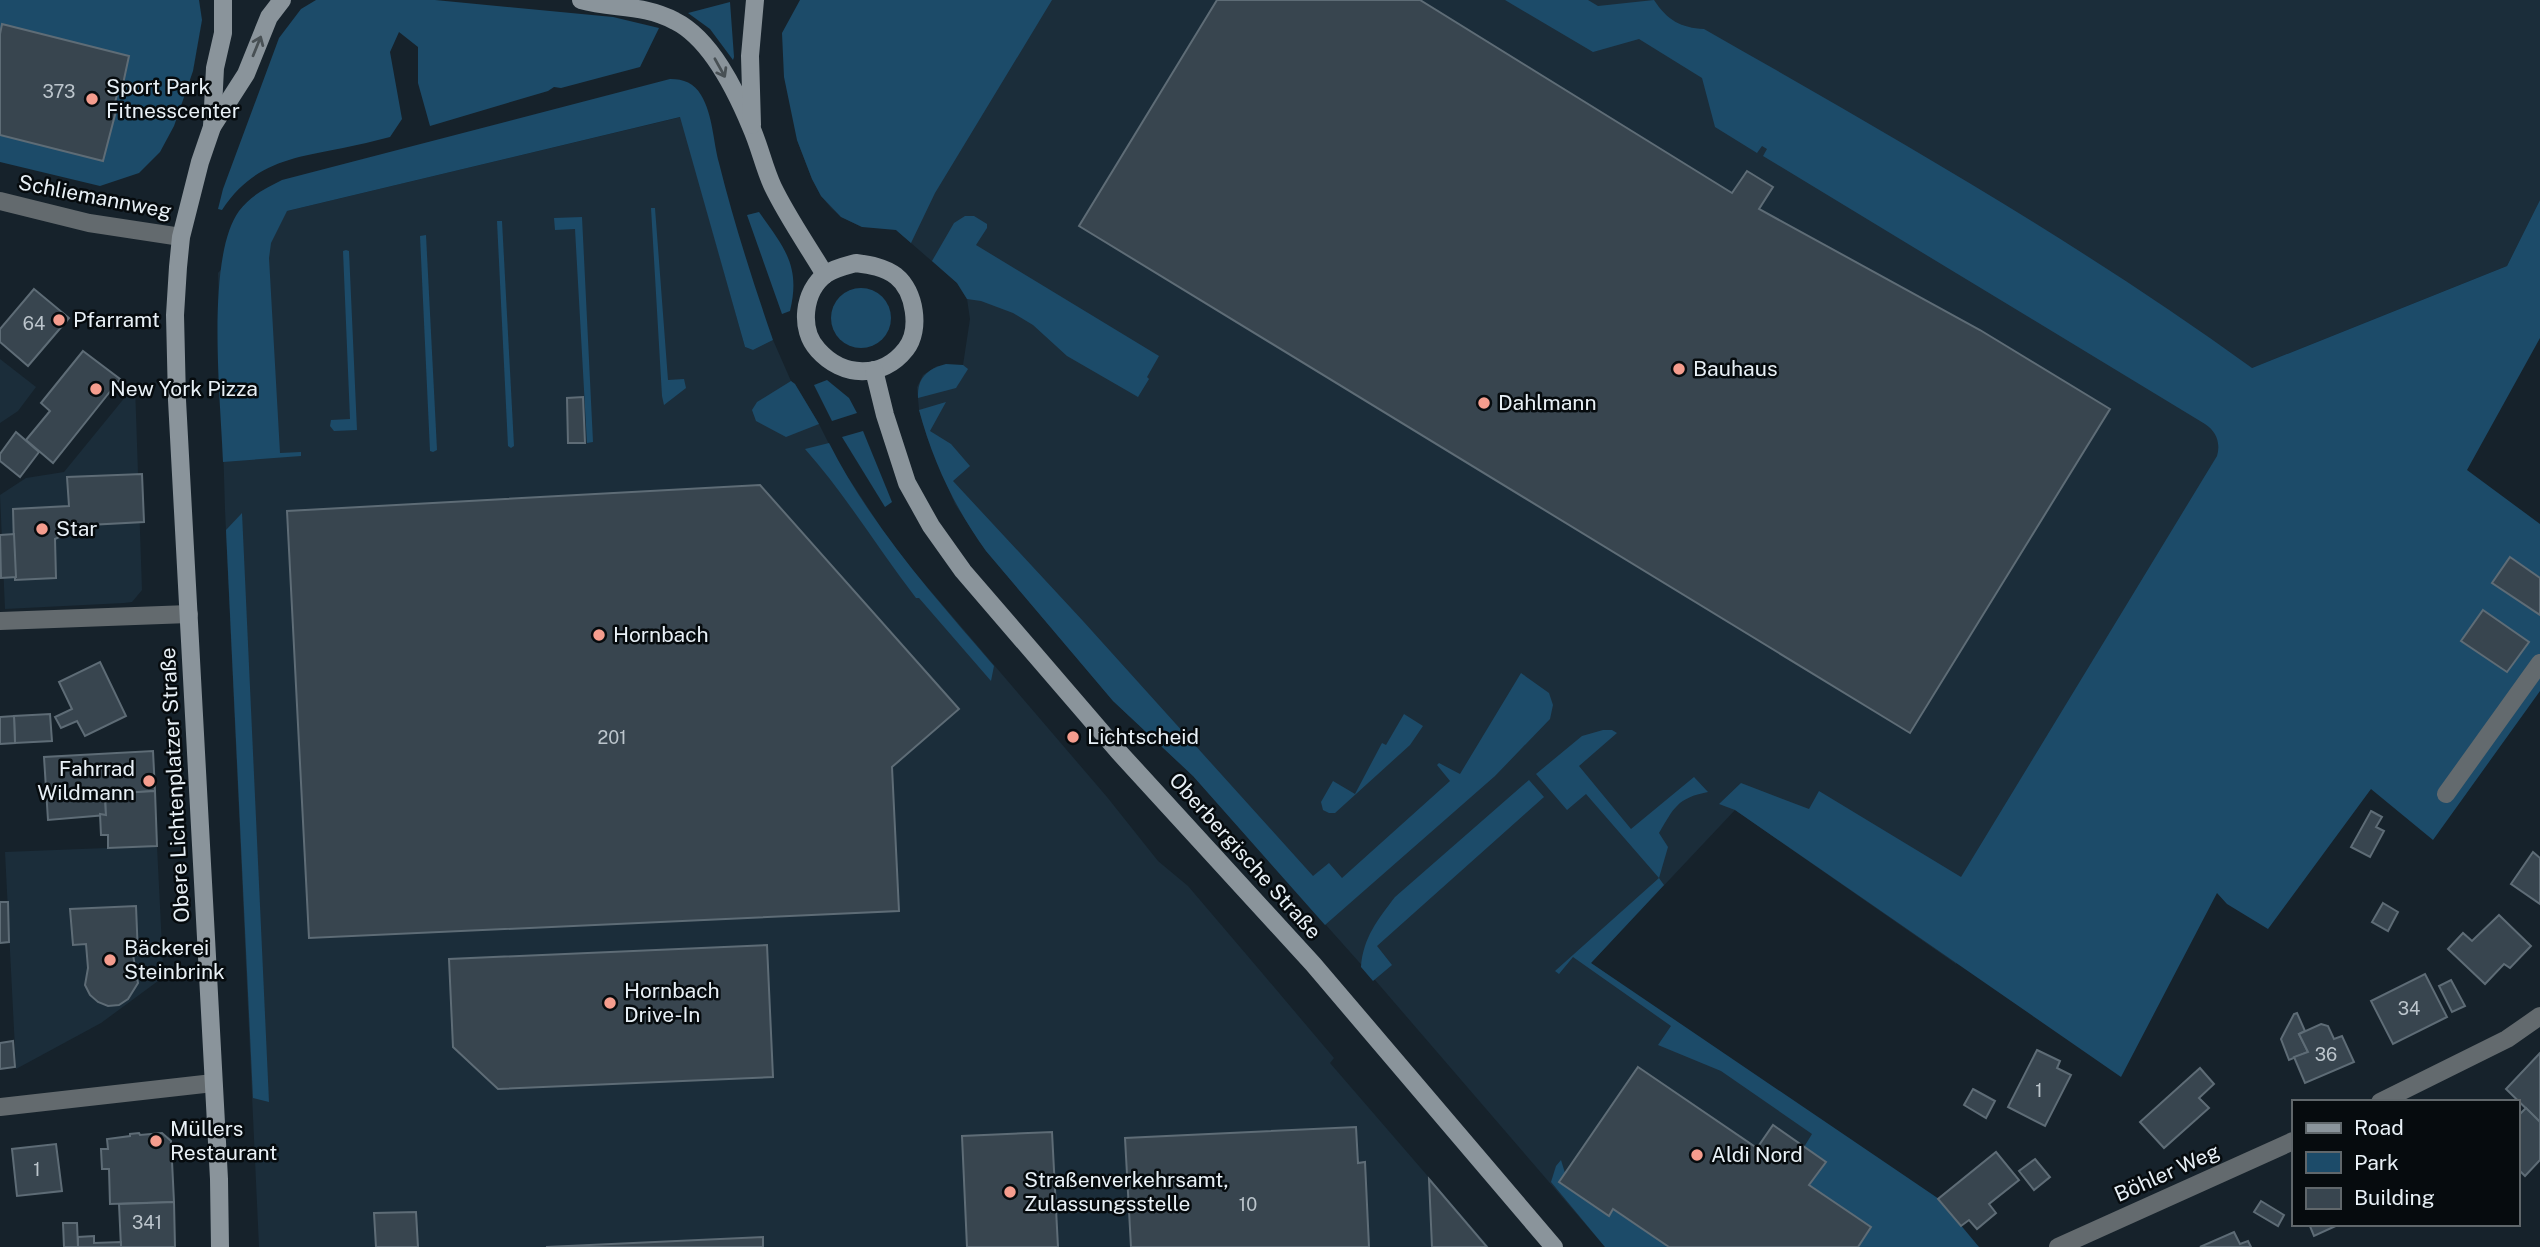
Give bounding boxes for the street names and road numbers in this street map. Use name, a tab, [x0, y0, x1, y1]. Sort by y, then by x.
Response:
street label: Schliemannweg	[16, 169, 174, 224]
street label: Obere Lichtenplatzer Straße	[155, 647, 194, 923]
street label: Oberbergische Straße	[1164, 767, 1327, 944]
street label: Böhler Weg	[2110, 1138, 2223, 1207]

